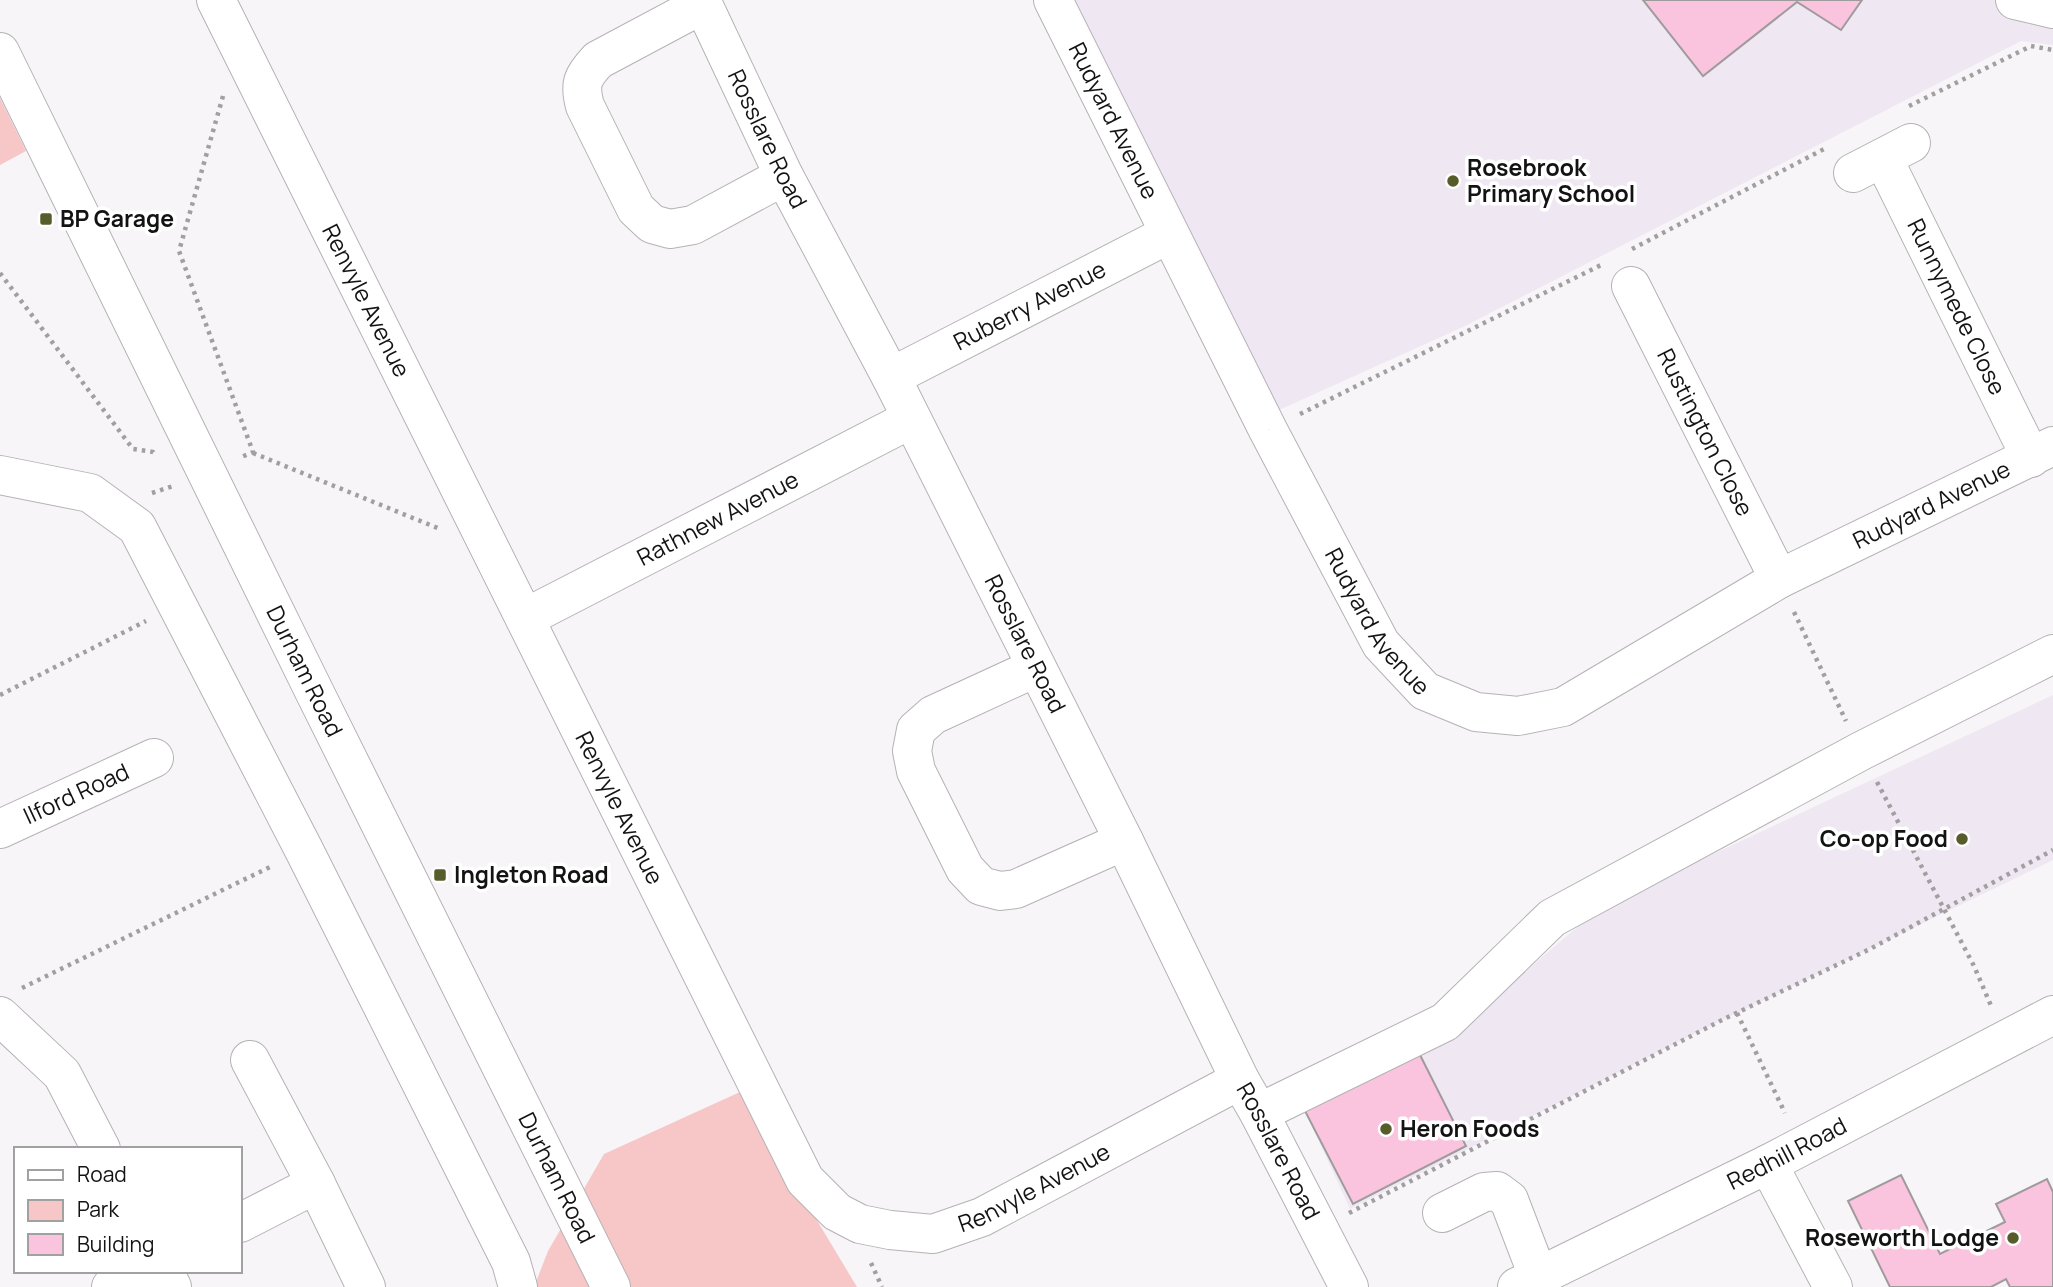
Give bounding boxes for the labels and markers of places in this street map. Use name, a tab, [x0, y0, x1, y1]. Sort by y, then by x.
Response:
place label: Rosebrook Primary School	[1467, 151, 1635, 209]
marker: Rosebrook Primary School	[1445, 173, 1461, 189]
place label: BP Garage	[60, 202, 174, 234]
marker: BP Garage	[38, 211, 54, 227]
place label: Co-op Food	[1820, 822, 1948, 854]
marker: Co-op Food	[1954, 831, 1970, 847]
place label: Ingleton Road	[454, 858, 609, 890]
marker: Ingleton Road	[432, 867, 448, 883]
place label: Heron Foods	[1400, 1112, 1539, 1144]
marker: Heron Foods	[1378, 1121, 1394, 1137]
place label: Roseworth Lodge	[1805, 1221, 1999, 1253]
marker: Roseworth Lodge	[2005, 1230, 2021, 1246]

